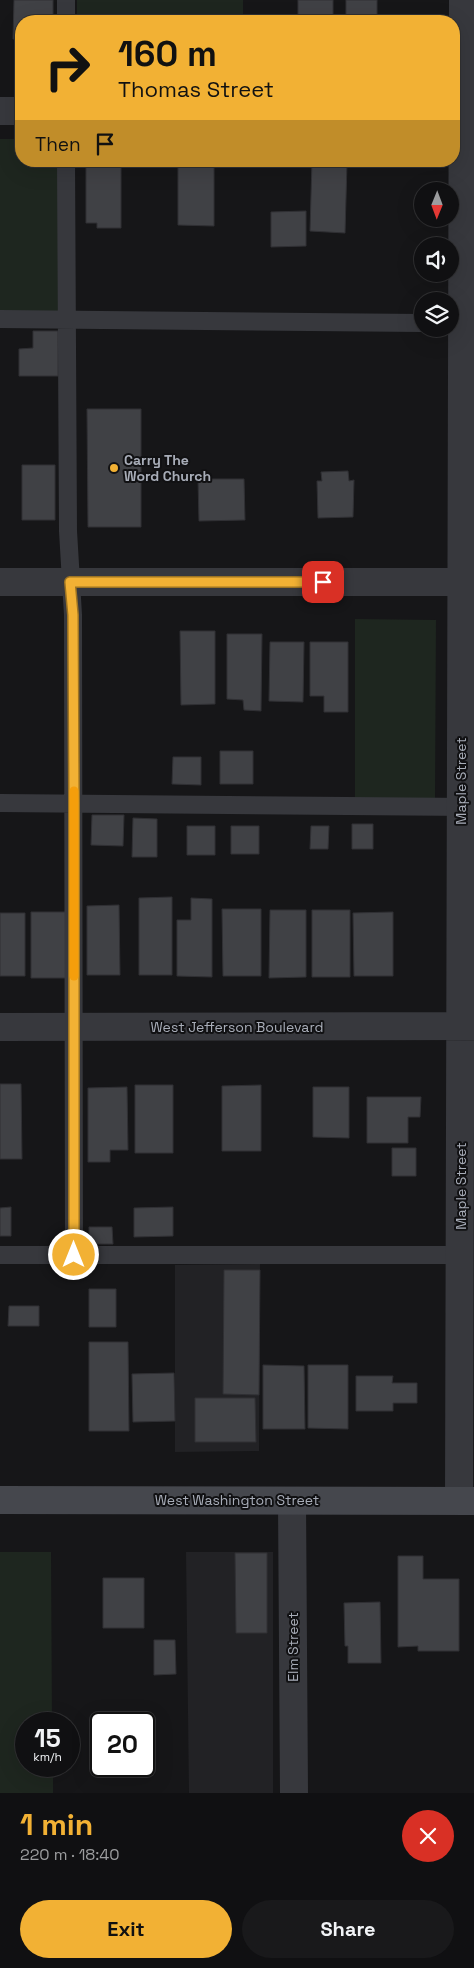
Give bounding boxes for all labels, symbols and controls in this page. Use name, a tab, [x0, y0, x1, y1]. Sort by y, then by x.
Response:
text: 160 m	[118, 32, 217, 76]
icon: right	[35, 35, 100, 100]
text: Thomas Street	[118, 75, 274, 103]
icon: arrive	[91, 130, 119, 158]
text: Then	[35, 132, 81, 157]
north arrow	[414, 182, 459, 228]
map controls	[414, 182, 459, 337]
button: sound	[414, 237, 459, 282]
button: layers	[414, 292, 459, 337]
place label: Carry The Word Church	[124, 451, 211, 485]
marker: Carry The Word Church	[108, 462, 120, 474]
pin	[302, 561, 344, 603]
icon: arrive	[309, 568, 337, 596]
street label: Maple Street	[452, 737, 470, 825]
street label: West Jefferson Boulevard	[151, 1018, 323, 1036]
street label: Maple Street	[452, 1142, 470, 1230]
position arrow	[47, 1228, 99, 1280]
street label: West Washington Street	[155, 1491, 319, 1509]
street label: Elm Street	[284, 1612, 302, 1682]
speed limit sign: 20	[90, 1712, 155, 1777]
text: 15	[34, 1722, 61, 1754]
text: km/h	[33, 1749, 62, 1765]
text: 1 min	[20, 1805, 93, 1844]
button: close	[402, 1810, 454, 1862]
text: 220 m · 18:40	[20, 1844, 120, 1865]
button: Exit	[20, 1900, 232, 1958]
button: Share	[242, 1900, 454, 1958]

